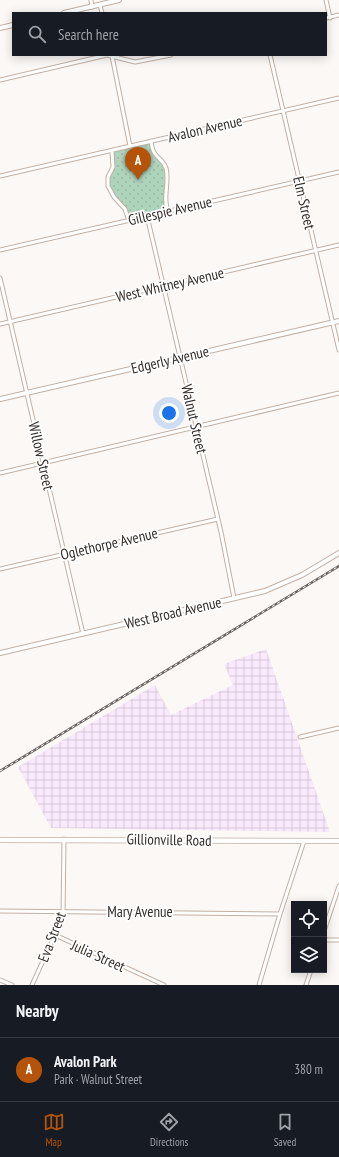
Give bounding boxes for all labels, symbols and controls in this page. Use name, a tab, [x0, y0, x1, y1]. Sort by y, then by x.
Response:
search box	[12, 12, 327, 56]
icon: search	[26, 23, 48, 45]
text: Search here	[58, 25, 119, 44]
street label: Avalon Avenue	[166, 111, 244, 146]
pin: A	[125, 147, 151, 180]
street label: Elm Street	[289, 174, 320, 231]
street label: Gillespie Avenue	[126, 192, 214, 229]
street label: West Whitney Avenue	[114, 263, 226, 306]
street label: Edgerly Avenue	[129, 341, 211, 378]
street label: Walnut Street	[177, 382, 212, 455]
your location	[159, 403, 179, 423]
street label: Willow Street	[24, 420, 59, 492]
street label: Oglethorpe Avenue	[58, 523, 159, 564]
street label: West Broad Avenue	[123, 592, 223, 633]
street label: Gillionville Road	[126, 829, 212, 850]
map controls	[291, 901, 327, 973]
button: locate	[291, 901, 327, 937]
street label: Mary Avenue	[107, 902, 173, 921]
street label: Eva Street	[33, 909, 70, 965]
street label: Julia Street	[67, 935, 128, 976]
button: layers	[291, 937, 327, 973]
text: Nearby	[16, 1000, 59, 1022]
text: Avalon Park	[54, 1052, 117, 1071]
text: A	[26, 1061, 32, 1078]
text: 380 m	[294, 1061, 323, 1078]
text: Park · Walnut Street	[54, 1071, 142, 1088]
tab: Map	[43, 1111, 65, 1149]
tab: Directions	[150, 1111, 188, 1149]
tab: Saved	[274, 1111, 296, 1149]

